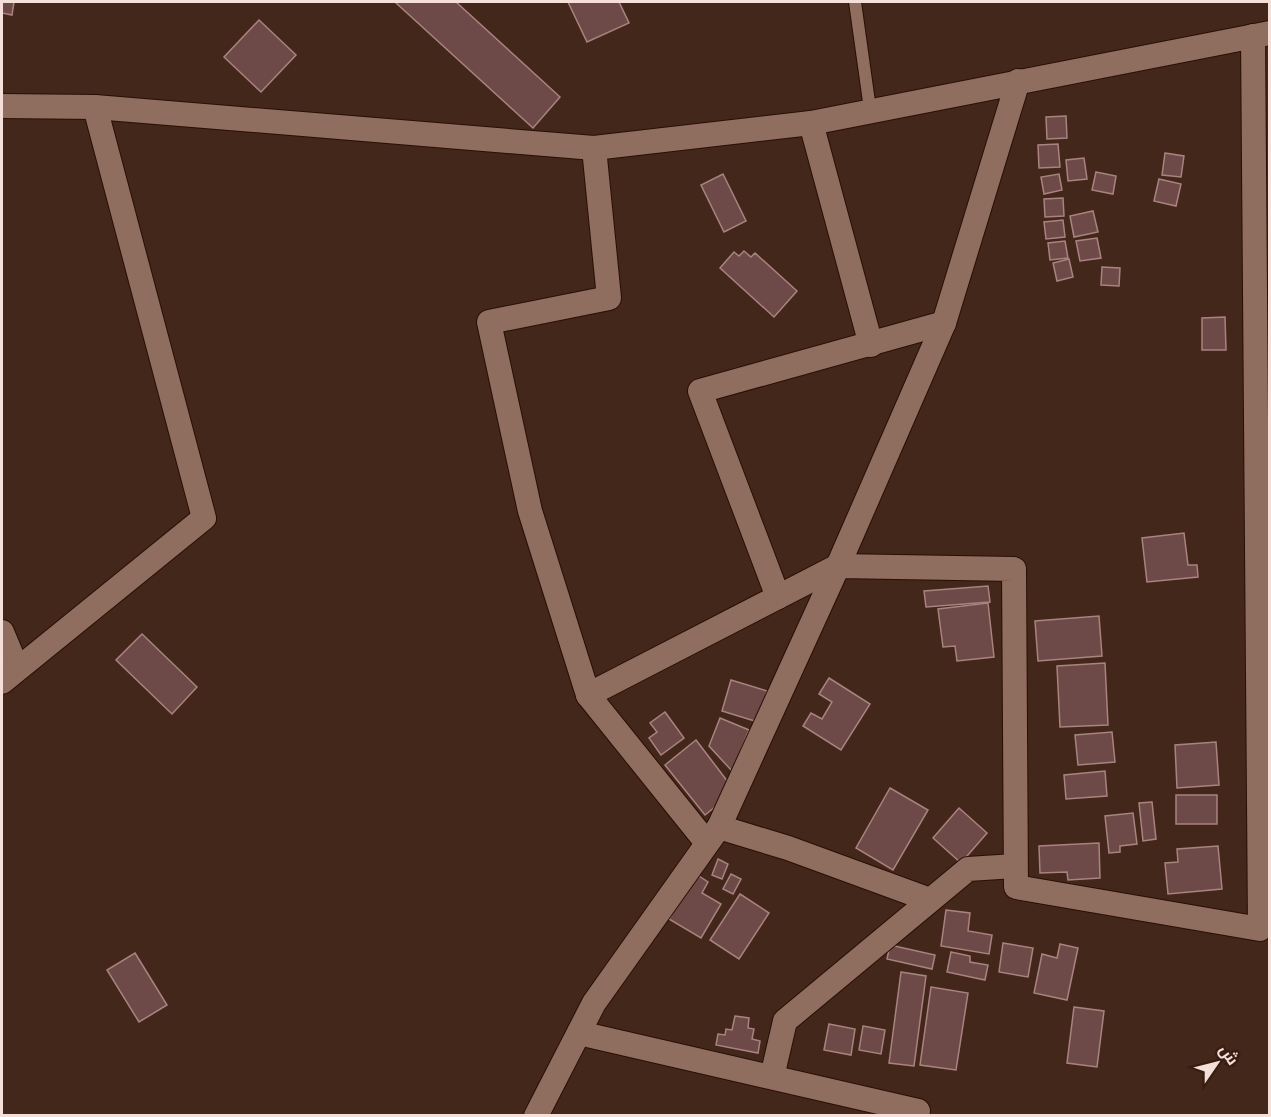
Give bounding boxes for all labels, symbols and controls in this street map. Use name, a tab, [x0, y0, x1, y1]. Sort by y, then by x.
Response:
north arrow	[1187, 1033, 1247, 1093]
text: ش	[1214, 1041, 1243, 1069]

